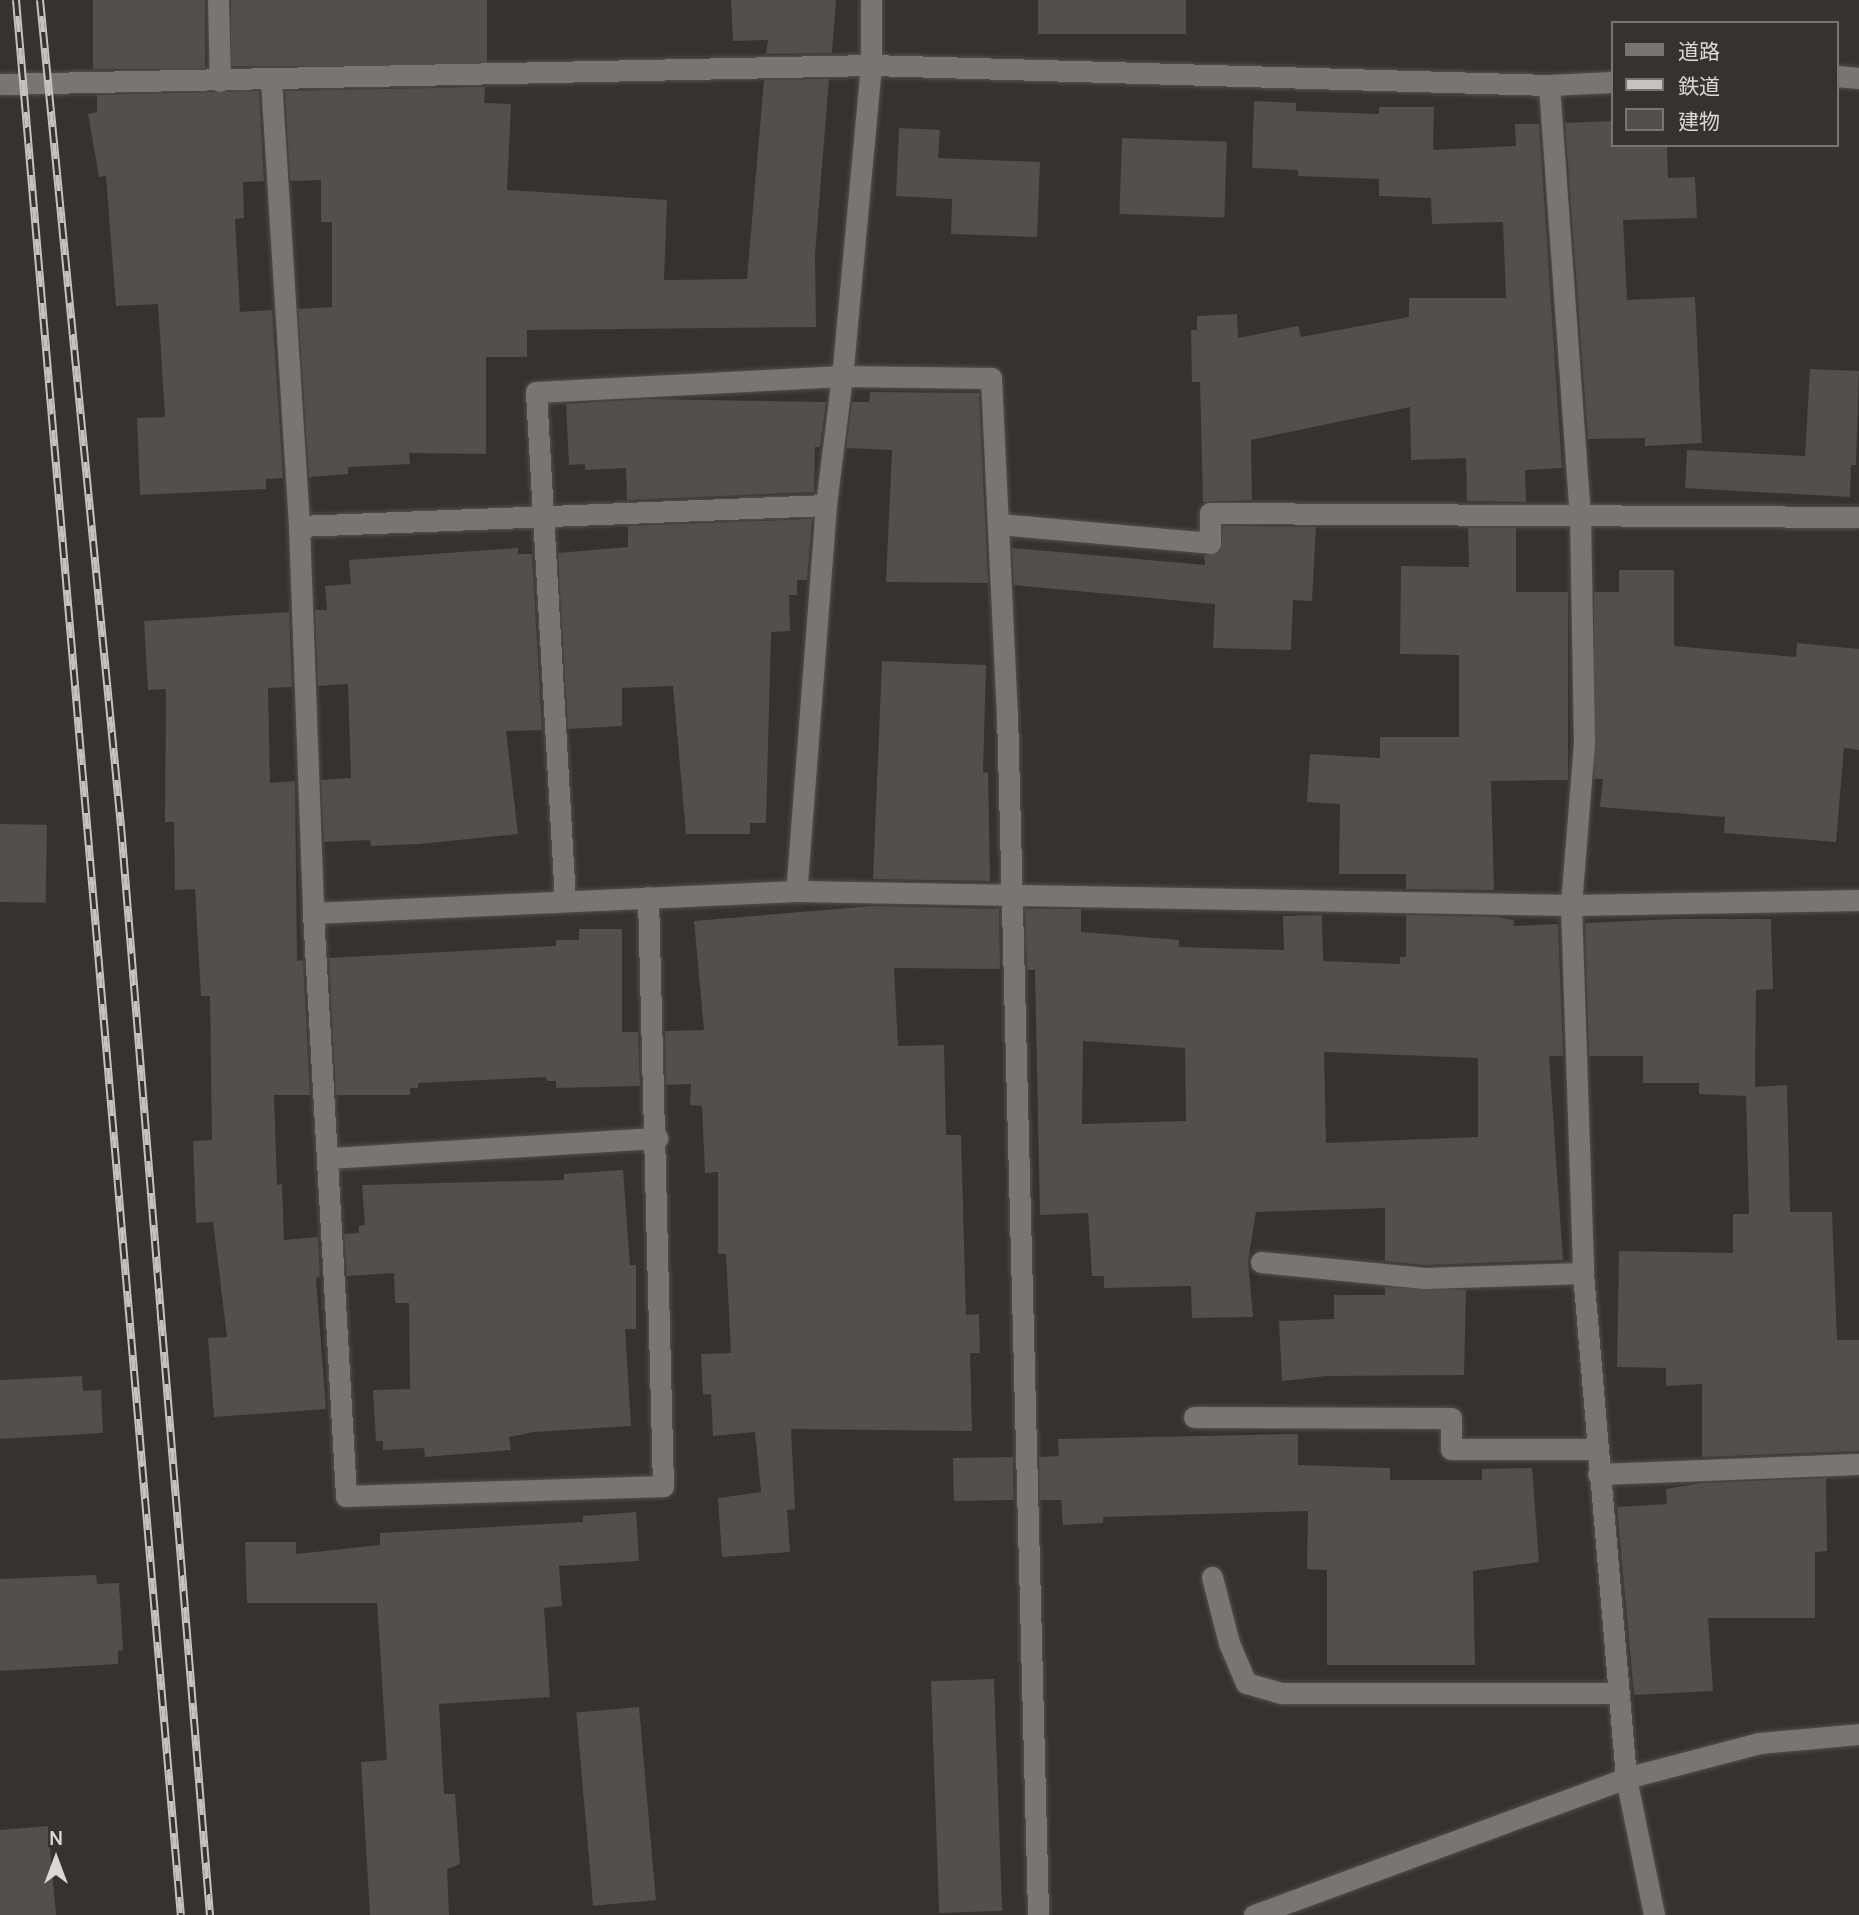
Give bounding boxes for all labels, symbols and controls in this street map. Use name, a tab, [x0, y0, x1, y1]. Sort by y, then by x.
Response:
legend	[1610, 21, 1838, 147]
text: 道路	[1678, 37, 1720, 65]
text: 鉄道	[1678, 72, 1720, 100]
text: 建物	[1678, 107, 1720, 135]
north arrow	[21, 1824, 91, 1894]
text: N	[49, 1825, 63, 1851]

